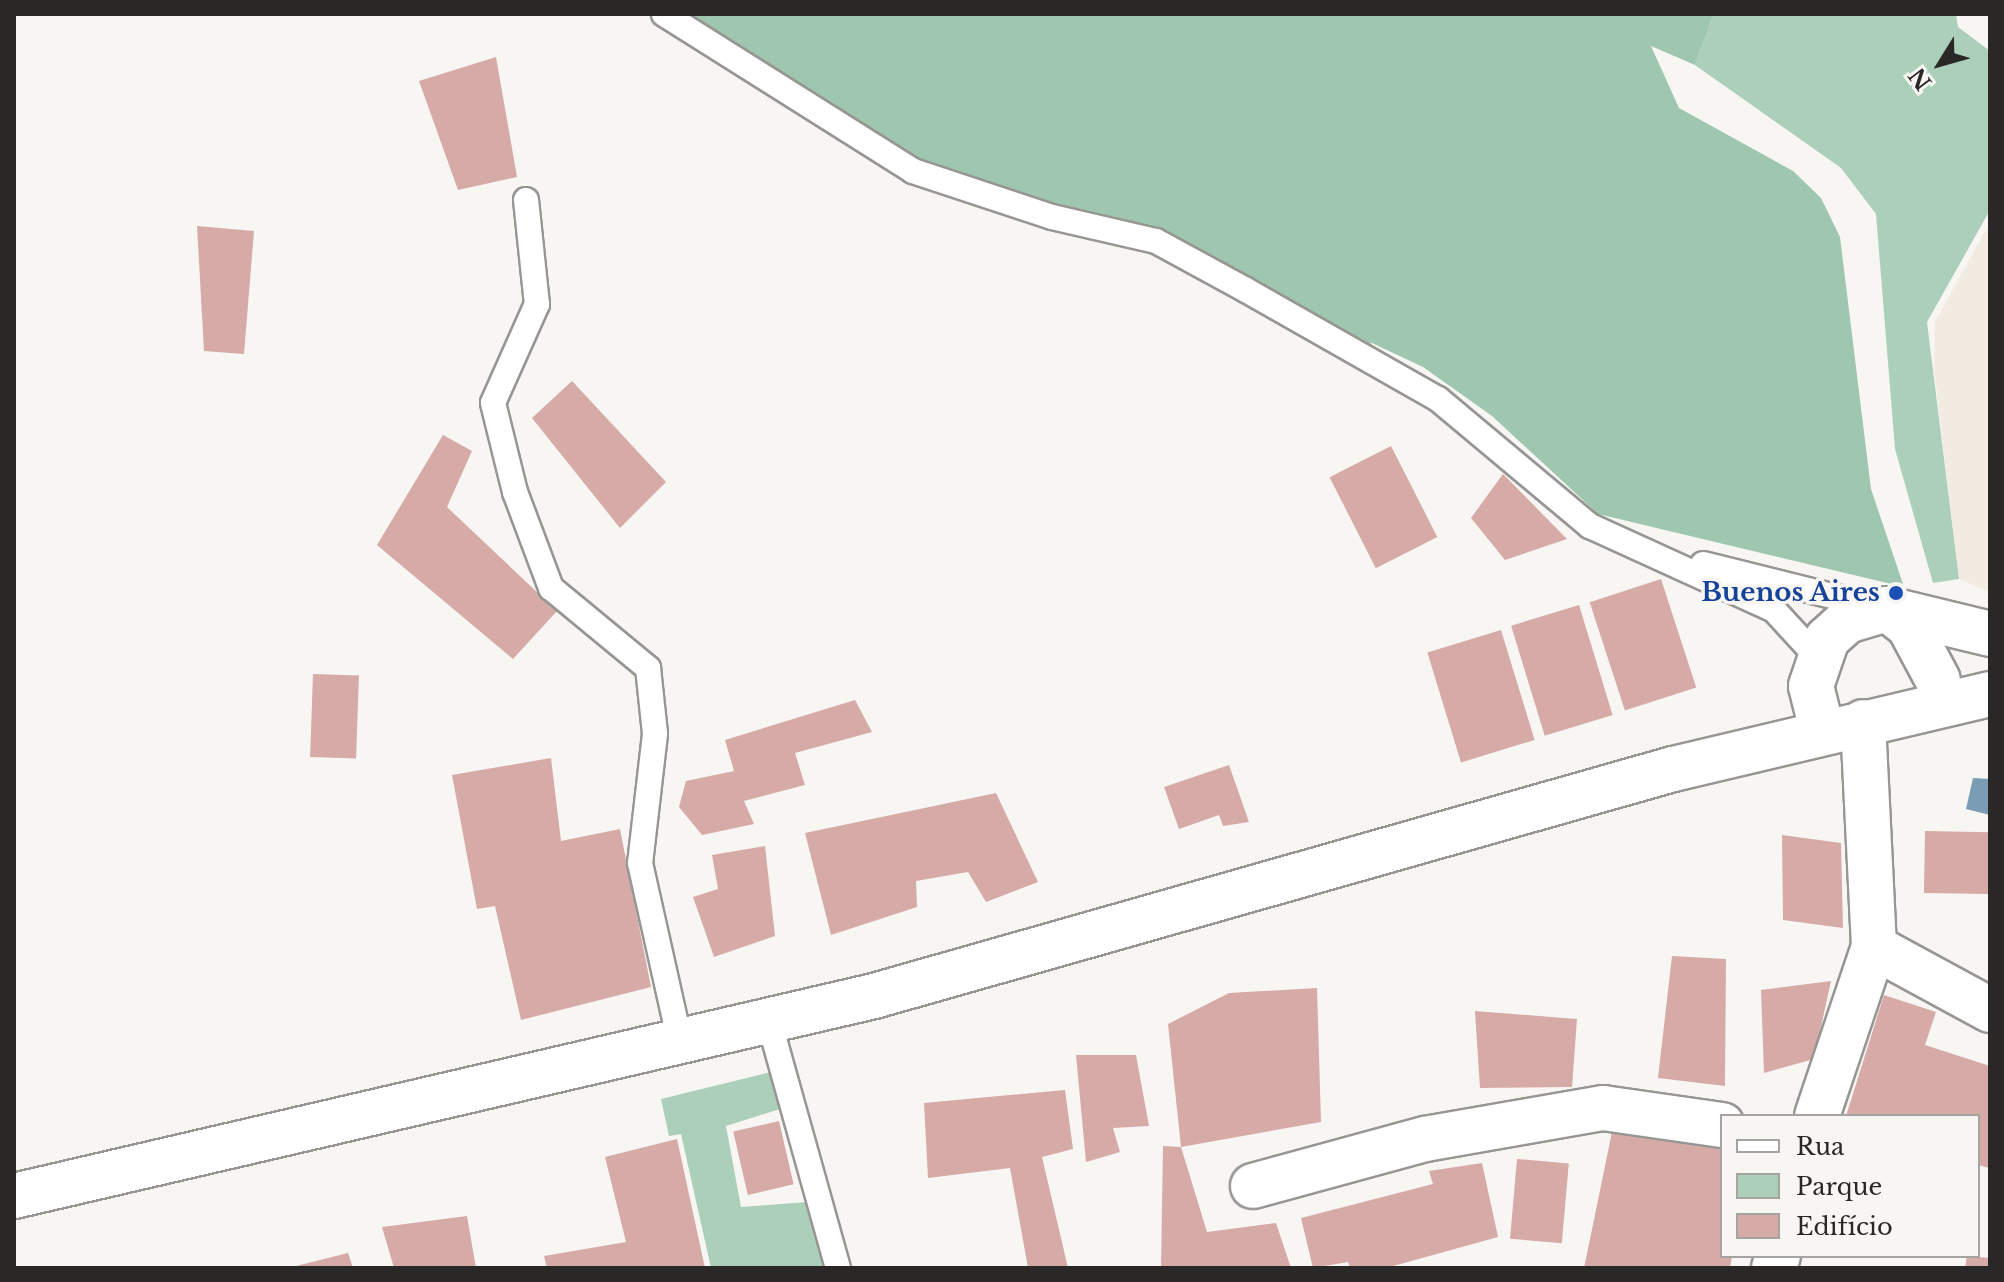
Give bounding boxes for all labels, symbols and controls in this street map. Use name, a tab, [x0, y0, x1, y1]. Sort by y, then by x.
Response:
north arrow	[1900, 24, 1980, 104]
text: N	[1903, 62, 1937, 95]
place label: Buenos Aires	[1700, 577, 1880, 609]
marker: Buenos Aires	[1887, 584, 1905, 602]
legend	[1720, 1114, 1980, 1258]
text: Rua	[1796, 1132, 1844, 1161]
text: Parque	[1796, 1172, 1882, 1201]
text: Edifício	[1796, 1212, 1893, 1241]

